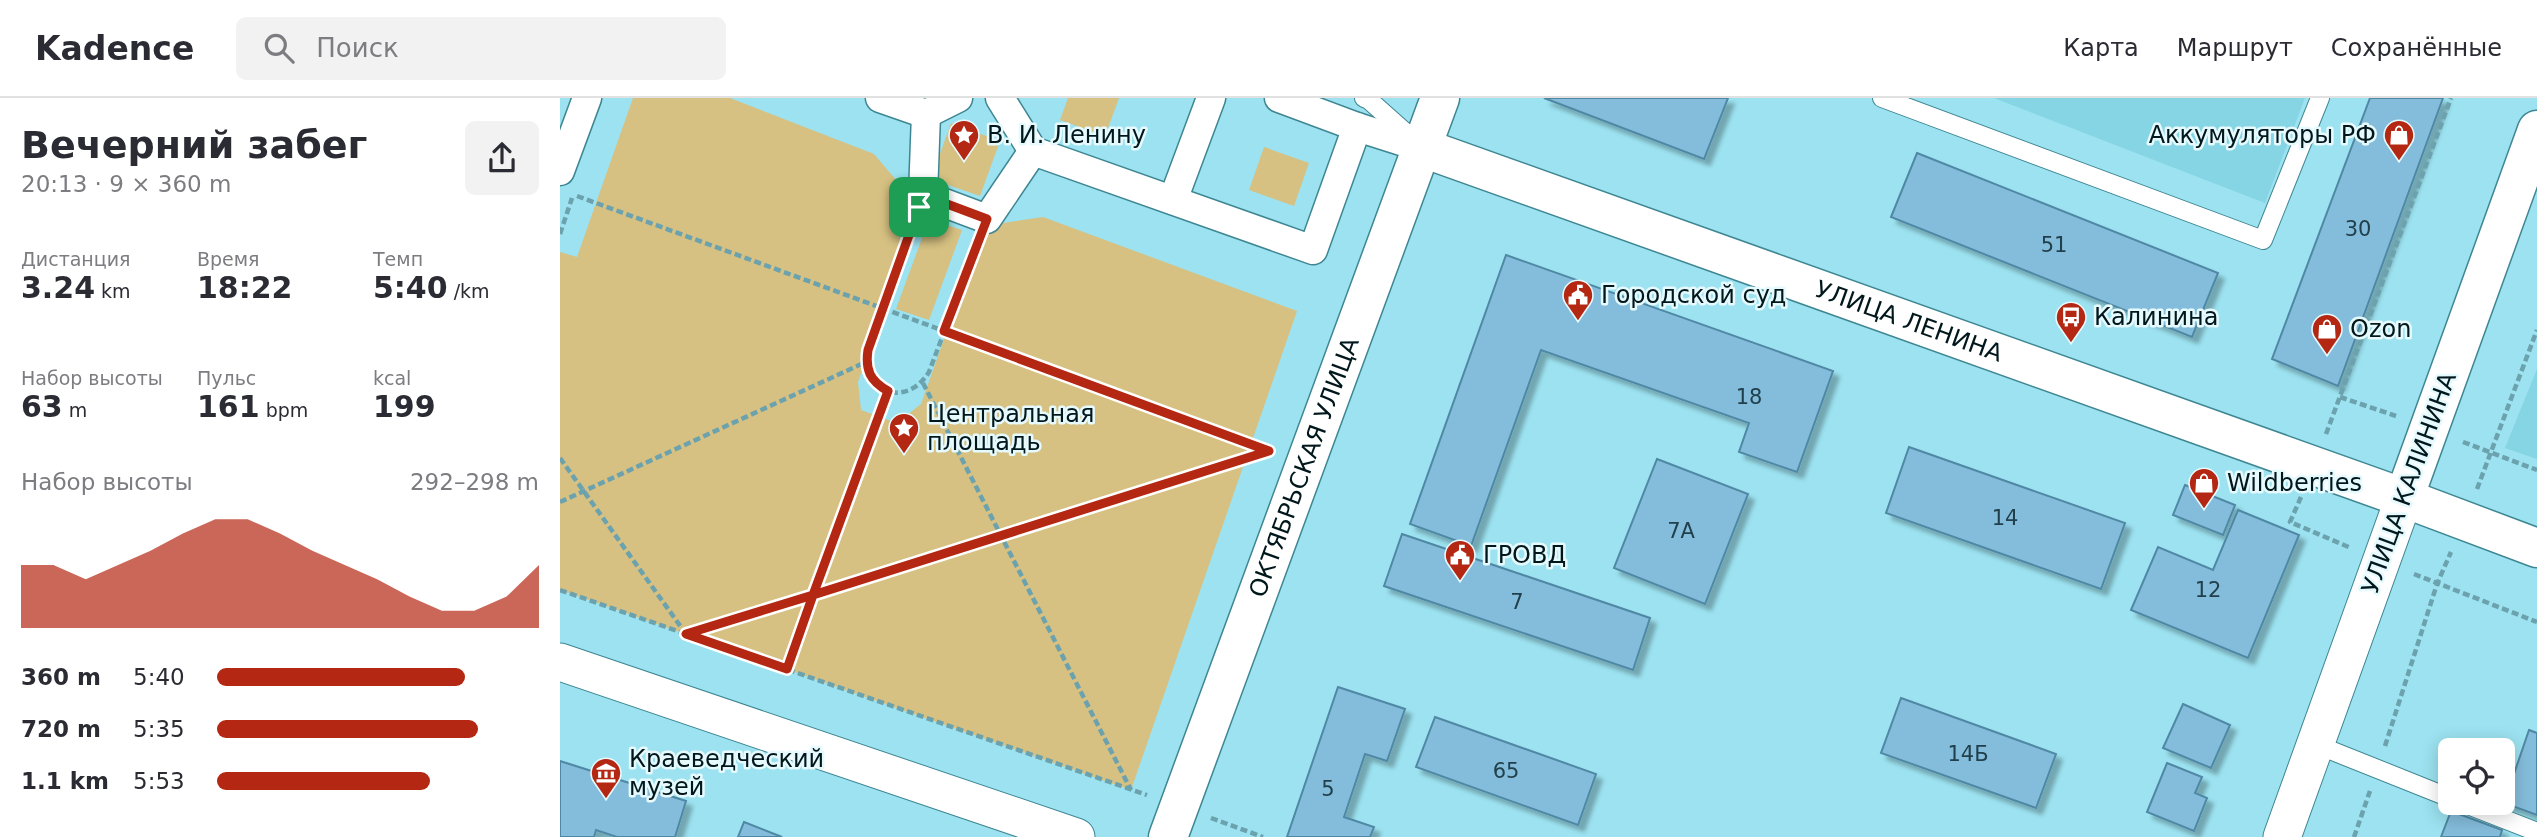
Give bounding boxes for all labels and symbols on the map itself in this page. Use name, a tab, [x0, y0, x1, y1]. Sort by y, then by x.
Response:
place icon: В. И. Ленину	[947, 118, 981, 162]
shop icon: Аккумуляторы РФ	[2382, 118, 2416, 162]
place label: В. И. Ленину	[987, 121, 1146, 149]
place label: Аккумуляторы РФ	[2149, 121, 2376, 149]
pin	[889, 177, 949, 237]
house number: 30	[2345, 217, 2371, 241]
house number: 51	[2041, 233, 2067, 257]
street label: УЛИЦА ЛЕНИНА	[1812, 275, 2007, 368]
public building icon: Городской суд	[1561, 278, 1595, 322]
place label: Городской суд	[1601, 281, 1786, 309]
bus stop icon: Калинина	[2054, 300, 2088, 344]
place label: Калинина	[2094, 303, 2218, 331]
shop icon: Ozon	[2310, 312, 2344, 356]
place label: Ozon	[2350, 315, 2411, 343]
street label: ОКТЯБРЬСКАЯ УЛИЦА	[1243, 333, 1365, 601]
street label: УЛИЦА КАЛИНИНА	[2356, 368, 2462, 597]
house number: 18	[1736, 385, 1762, 409]
place label: Центральная площадь	[927, 400, 1094, 456]
place icon: Центральная площадь	[887, 411, 921, 455]
shop icon: Wildberries	[2187, 466, 2221, 510]
place label: Wildberries	[2227, 469, 2362, 497]
house number: 14	[1992, 506, 2018, 530]
house number: 7А	[1667, 519, 1695, 543]
public building icon: ГРОВД	[1443, 538, 1477, 582]
place label: ГРОВД	[1483, 541, 1566, 569]
house number: 12	[2195, 578, 2221, 602]
house number: 7	[1510, 590, 1524, 614]
house number: 14Б	[1947, 742, 1989, 766]
place label: Краеведческий музей	[629, 745, 824, 801]
museum icon: Краеведческий музей	[589, 756, 623, 800]
house number: 65	[1493, 759, 1519, 783]
house number: 5	[1321, 777, 1335, 801]

